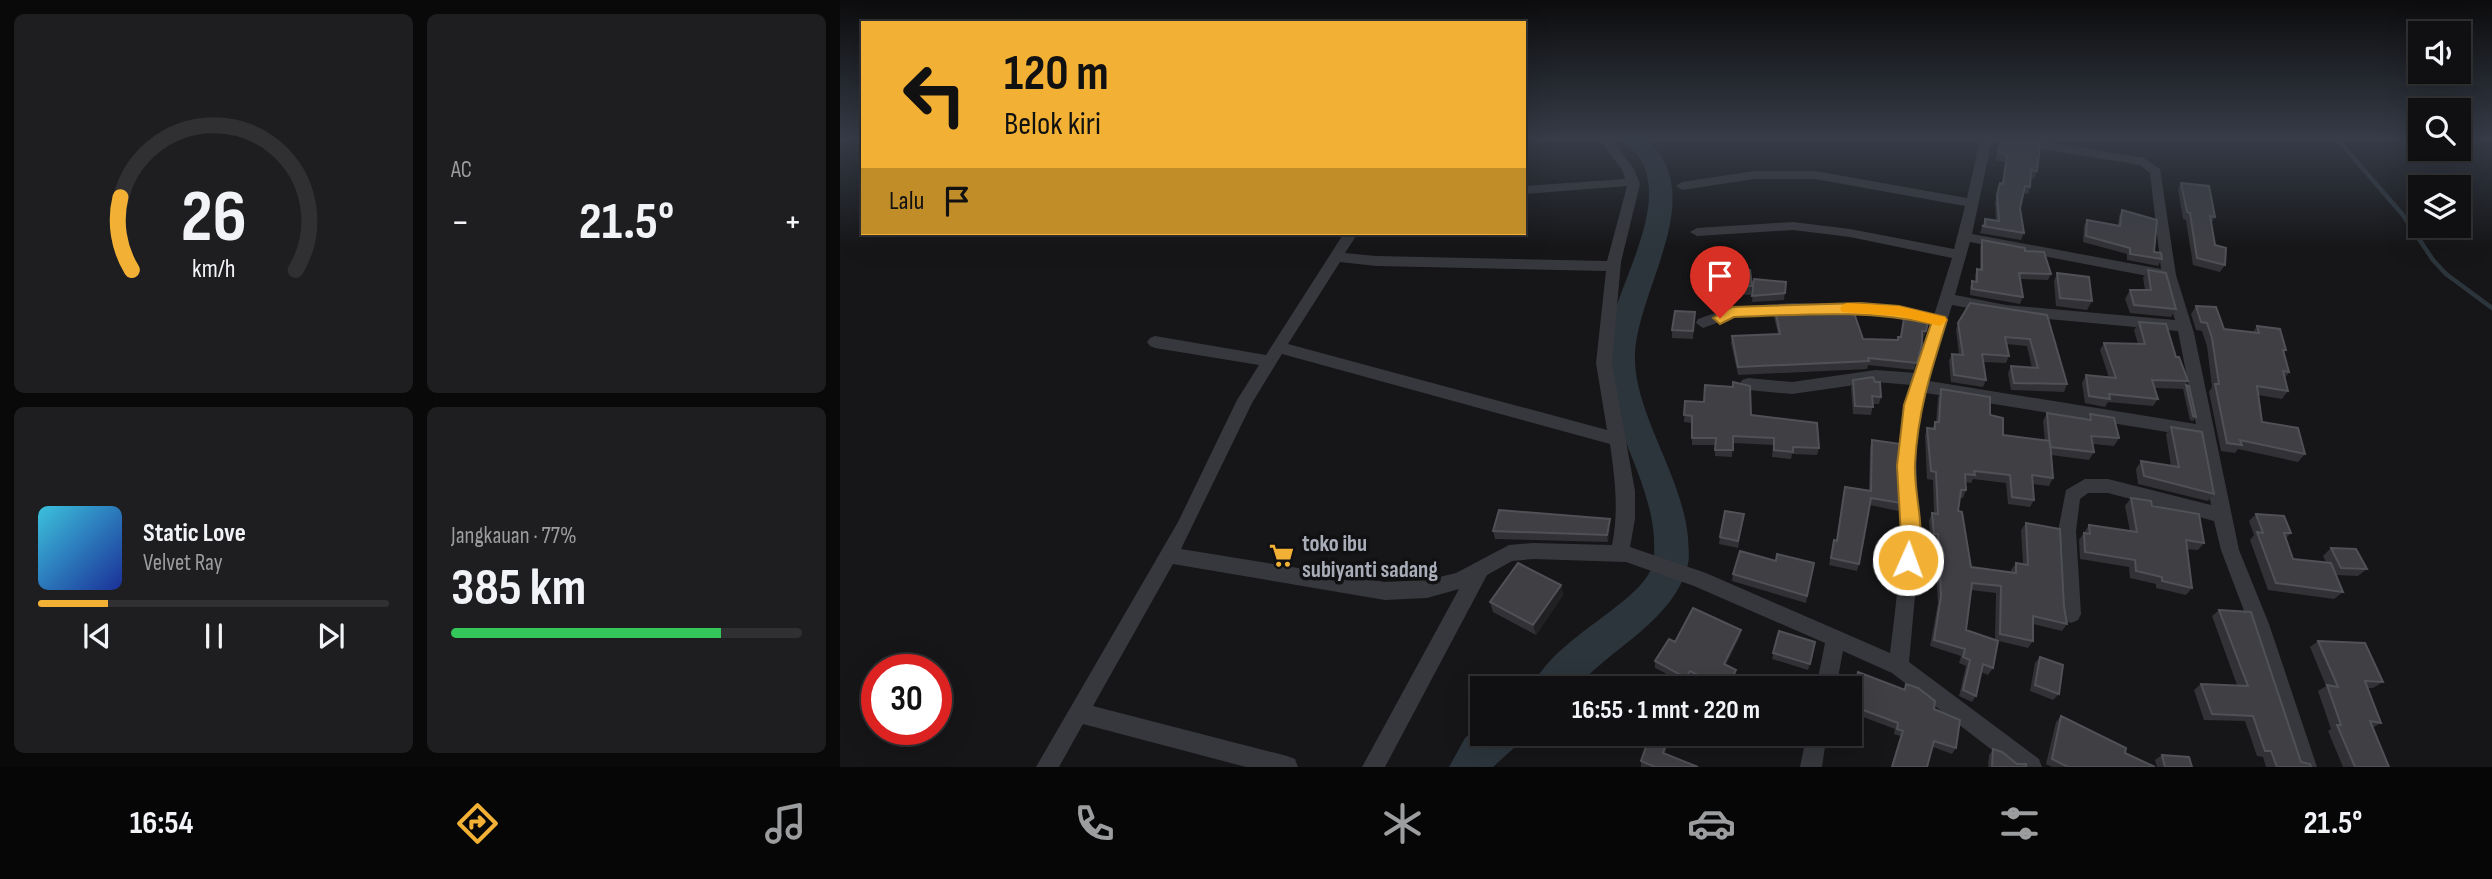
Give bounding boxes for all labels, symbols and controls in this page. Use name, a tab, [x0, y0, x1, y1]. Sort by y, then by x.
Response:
map controls	[2408, 21, 2471, 238]
button: sound	[2408, 21, 2471, 84]
text: 120 m	[1004, 45, 1109, 104]
icon: left	[889, 49, 980, 140]
button: search	[2408, 98, 2471, 161]
text: Belok kiri	[1004, 105, 1101, 144]
text: AC	[451, 156, 472, 184]
text: 26	[180, 174, 247, 262]
button: layers	[2408, 175, 2471, 238]
icon: arrive	[938, 182, 976, 220]
text: Lalu	[889, 186, 924, 217]
text: 21.5°	[579, 191, 674, 254]
text: −	[451, 200, 470, 245]
text: +	[783, 200, 802, 245]
pin	[1690, 246, 1750, 318]
text: km/h	[192, 253, 235, 284]
icon: arrive	[1701, 257, 1739, 295]
text: Static Love	[143, 518, 246, 549]
text: Jangkauan · 77%	[451, 522, 577, 550]
position arrow	[1871, 523, 1945, 597]
place label: toko ibu subiyanti sadang	[1302, 530, 1438, 584]
supermarket icon: toko ibu subiyanti sadang	[1268, 542, 1296, 570]
text: Velvet Ray	[143, 549, 223, 577]
text: 385 km	[451, 557, 586, 620]
icon: previous	[78, 617, 116, 655]
icon: pause	[195, 617, 233, 655]
icon: next	[312, 617, 350, 655]
speed limit sign: 30	[861, 654, 952, 745]
text: 16:55 · 1 mnt · 220 m	[1572, 695, 1760, 726]
icon: directions	[453, 799, 502, 848]
icon: music	[761, 799, 810, 848]
icon: phone	[1070, 799, 1119, 848]
icon: climate	[1378, 799, 1427, 848]
icon: car	[1687, 799, 1736, 848]
icon: filters	[1995, 799, 2044, 848]
text: 16:54	[130, 804, 193, 843]
text: 21.5°	[2304, 804, 2362, 843]

